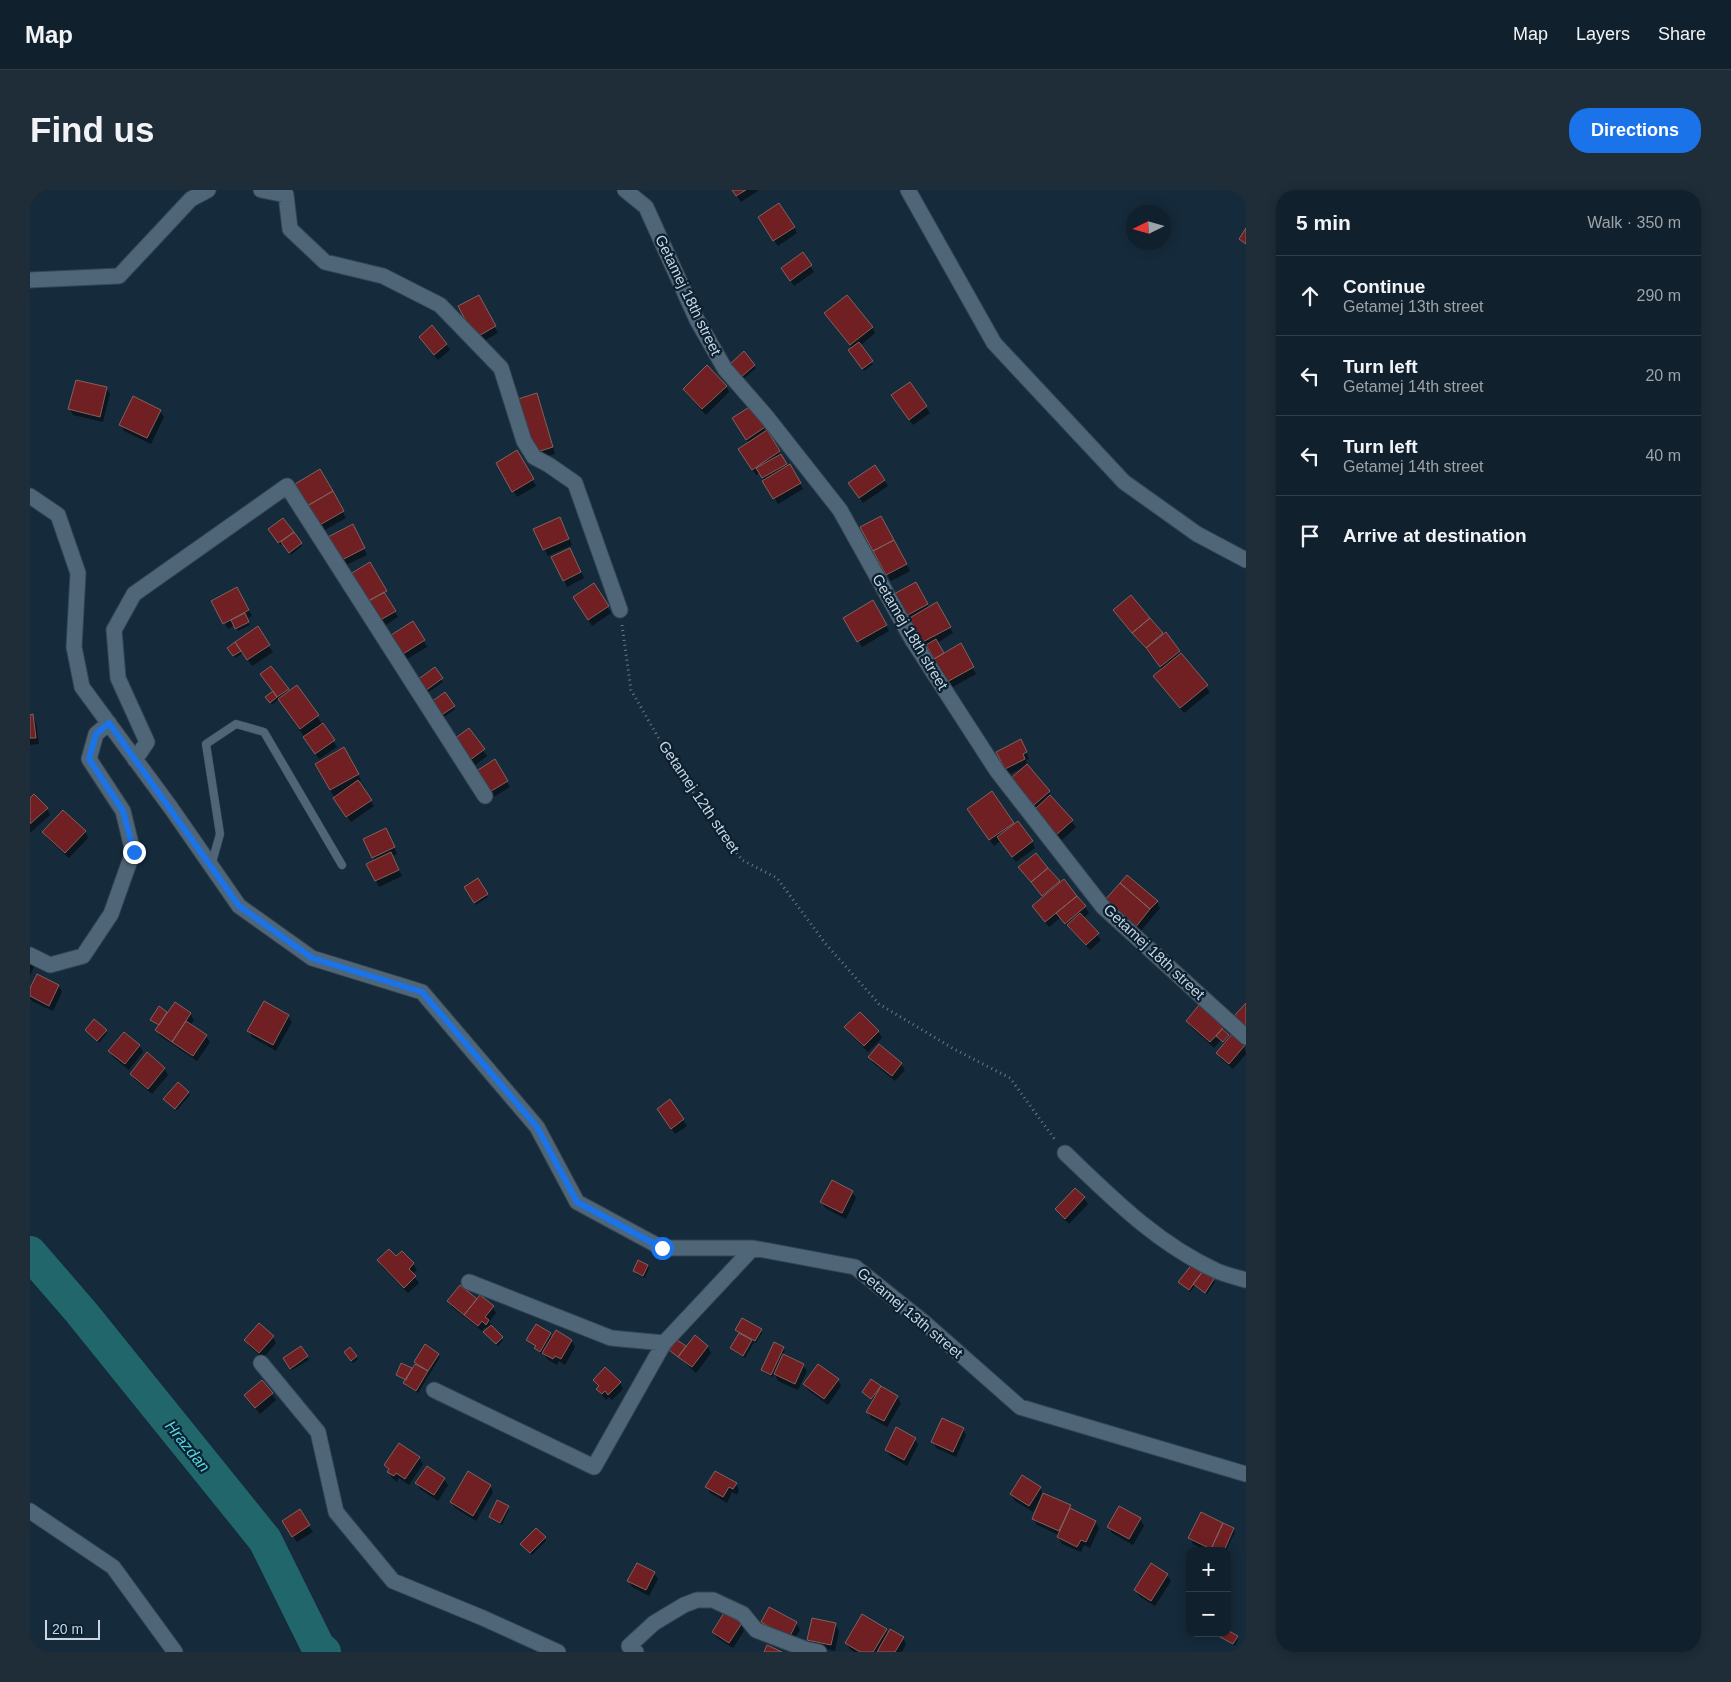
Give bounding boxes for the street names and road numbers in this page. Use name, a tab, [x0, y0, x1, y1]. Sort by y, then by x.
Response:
street label: Getamej 18th street	[652, 232, 725, 358]
street label: Getamej 18th street	[869, 571, 952, 693]
street label: Getamej 12th street	[656, 737, 744, 857]
street label: Getamej 18th street	[1100, 900, 1209, 1003]
street label: Getamej 13th street	[854, 1264, 967, 1362]

